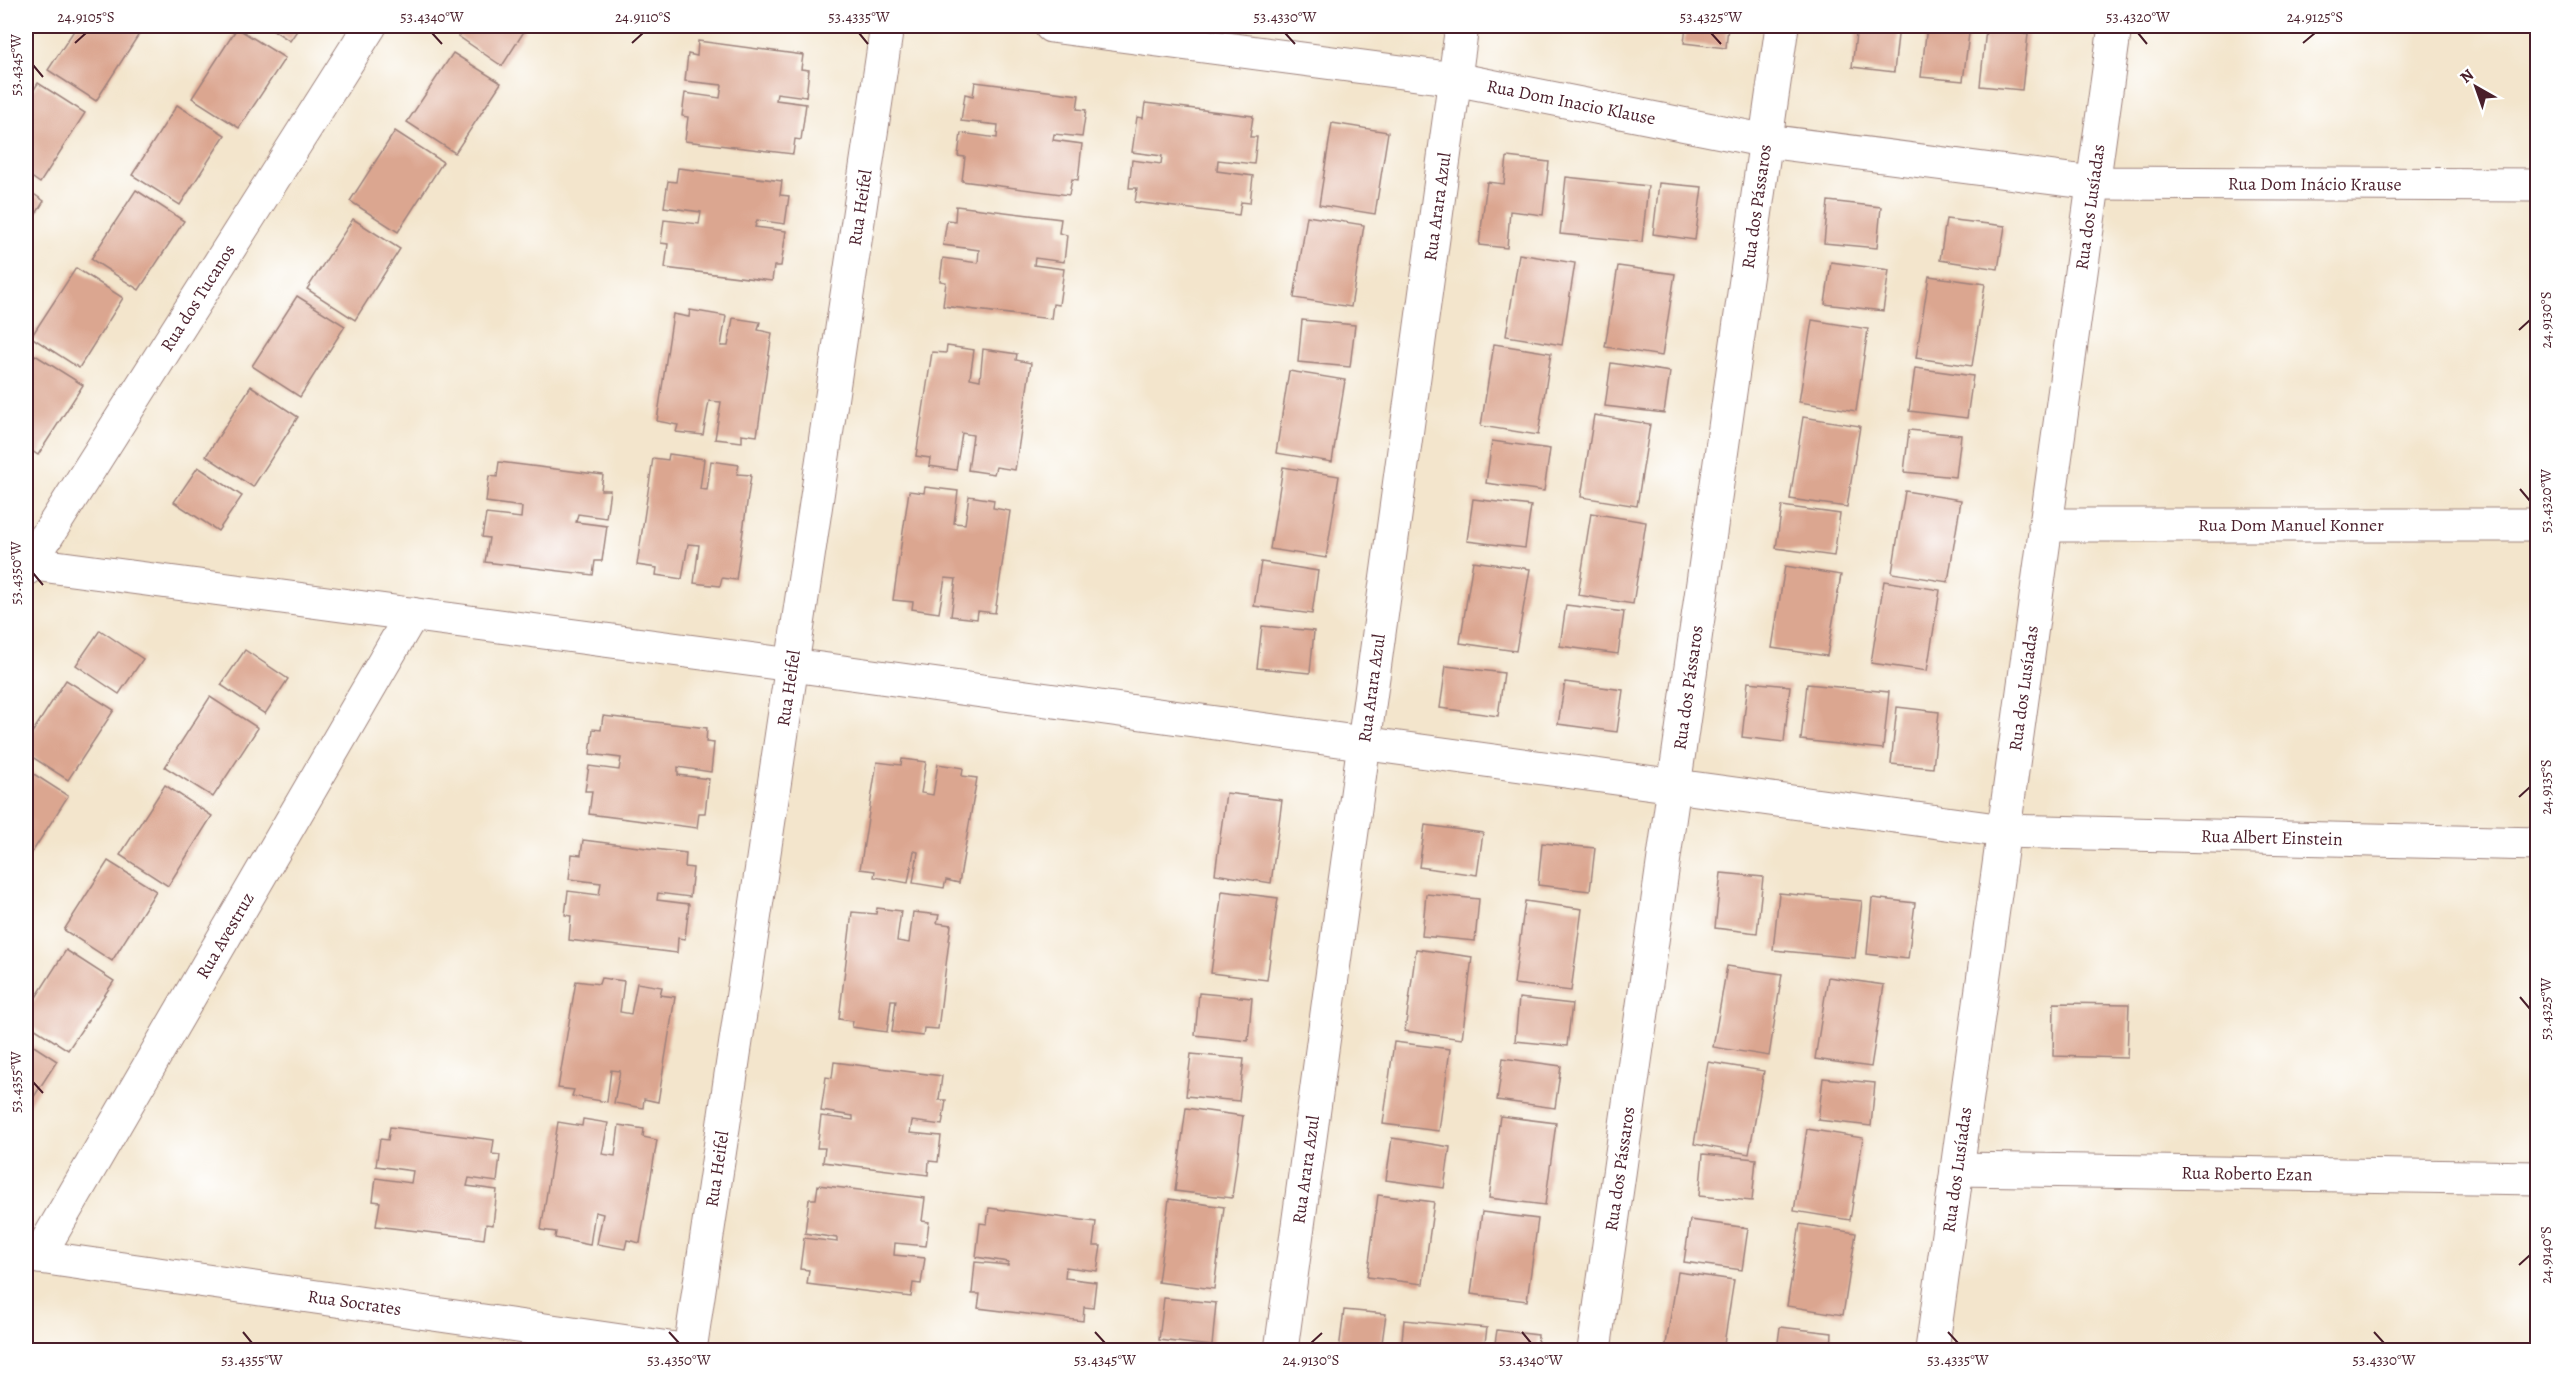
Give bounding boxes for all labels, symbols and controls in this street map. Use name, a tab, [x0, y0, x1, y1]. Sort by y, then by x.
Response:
text: 24.9105°S	[57, 7, 115, 27]
text: 53.4340°W	[400, 7, 464, 27]
text: 24.9110°S	[615, 7, 671, 27]
text: 53.4335°W	[828, 7, 890, 27]
text: 53.4330°W	[1253, 7, 1317, 27]
text: 53.4325°W	[1680, 7, 1742, 27]
text: 53.4320°W	[2106, 7, 2170, 27]
text: 24.9125°S	[2287, 7, 2343, 27]
text: 53.4345°W	[6, 34, 26, 96]
north arrow	[2446, 57, 2506, 117]
text: N	[2455, 64, 2479, 88]
street label: Rua Dom Inacio Klause	[1485, 74, 1658, 131]
street label: Rua dos Pássaros	[1736, 143, 1777, 270]
street label: Rua dos Lusíadas	[2069, 143, 2111, 271]
street label: Rua Arara Azul	[1418, 150, 1457, 262]
street label: Rua Heifel	[842, 167, 878, 247]
street label: Rua Dom Inácio Krause	[2228, 172, 2402, 196]
street label: Rua dos Tucanos	[155, 240, 241, 356]
text: 24.9130°S	[2536, 291, 2556, 349]
text: 53.4320°W	[2536, 469, 2556, 533]
street label: Rua Dom Manuel Konner	[2198, 513, 2384, 537]
text: 53.4350°W	[6, 541, 26, 605]
street label: Rua dos Pássaros	[1667, 624, 1709, 751]
street label: Rua dos Lusíadas	[2003, 624, 2044, 753]
street label: Rua Arara Azul	[1352, 632, 1391, 744]
street label: Rua Heifel	[771, 648, 806, 728]
text: 24.9135°S	[2536, 759, 2556, 815]
street label: Rua Albert Einstein	[2201, 824, 2343, 851]
street label: Rua Avestruz	[190, 888, 260, 983]
text: 53.4325°W	[2536, 978, 2556, 1040]
text: 53.4355°W	[6, 1051, 26, 1113]
street label: Rua dos Pássaros	[1599, 1105, 1640, 1233]
street label: Rua dos Lusíadas	[1936, 1105, 1977, 1234]
street label: Rua Arara Azul	[1286, 1113, 1325, 1225]
street label: Rua Heifel	[699, 1129, 735, 1209]
street label: Rua Roberto Ezan	[2181, 1160, 2313, 1187]
text: 24.9140°S	[2536, 1226, 2556, 1284]
street label: Rua Socrates	[306, 1284, 403, 1321]
text: 53.4355°W	[221, 1350, 283, 1370]
text: 53.4350°W	[647, 1350, 711, 1370]
text: 53.4345°W	[1074, 1350, 1136, 1370]
text: 24.9130°S	[1282, 1350, 1340, 1370]
text: 53.4340°W	[1499, 1350, 1563, 1370]
text: 53.4335°W	[1927, 1350, 1989, 1370]
text: 53.4330°W	[2352, 1350, 2416, 1370]

